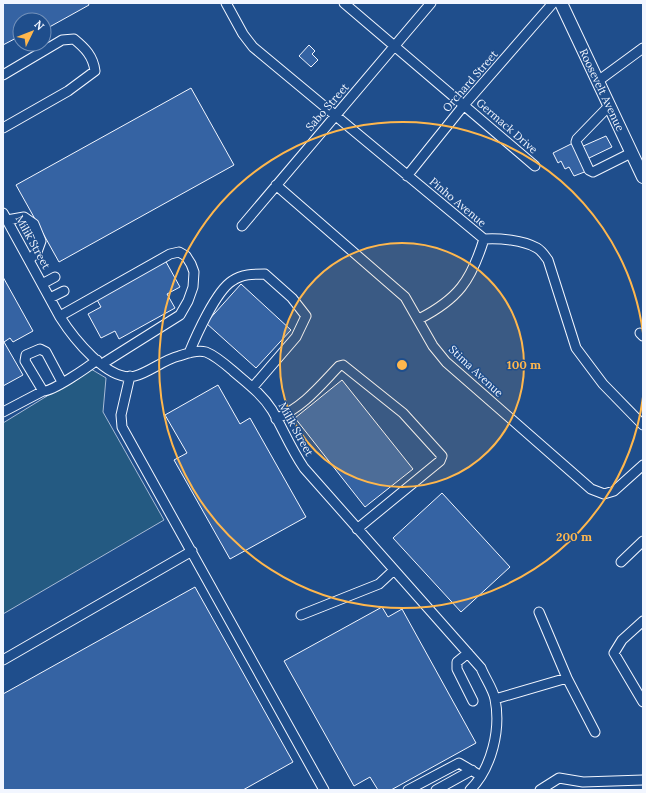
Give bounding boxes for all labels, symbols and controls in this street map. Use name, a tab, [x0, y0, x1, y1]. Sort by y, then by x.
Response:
north arrow	[12, 12, 52, 52]
text: N	[31, 17, 48, 33]
street label: Roosevelt Avenue	[576, 46, 627, 133]
street label: Orchard Street	[439, 47, 501, 115]
street label: Sabo Street	[302, 80, 352, 134]
street label: Germack Drive	[473, 96, 541, 156]
street label: Pinho Avenue	[427, 174, 489, 230]
street label: Milik Street	[13, 213, 54, 272]
street label: Stima Avenue	[446, 342, 506, 400]
text: 100 m	[507, 357, 541, 372]
centre of rings	[395, 358, 409, 372]
street label: Milik Street	[276, 400, 317, 459]
text: 200 m	[556, 529, 592, 544]

